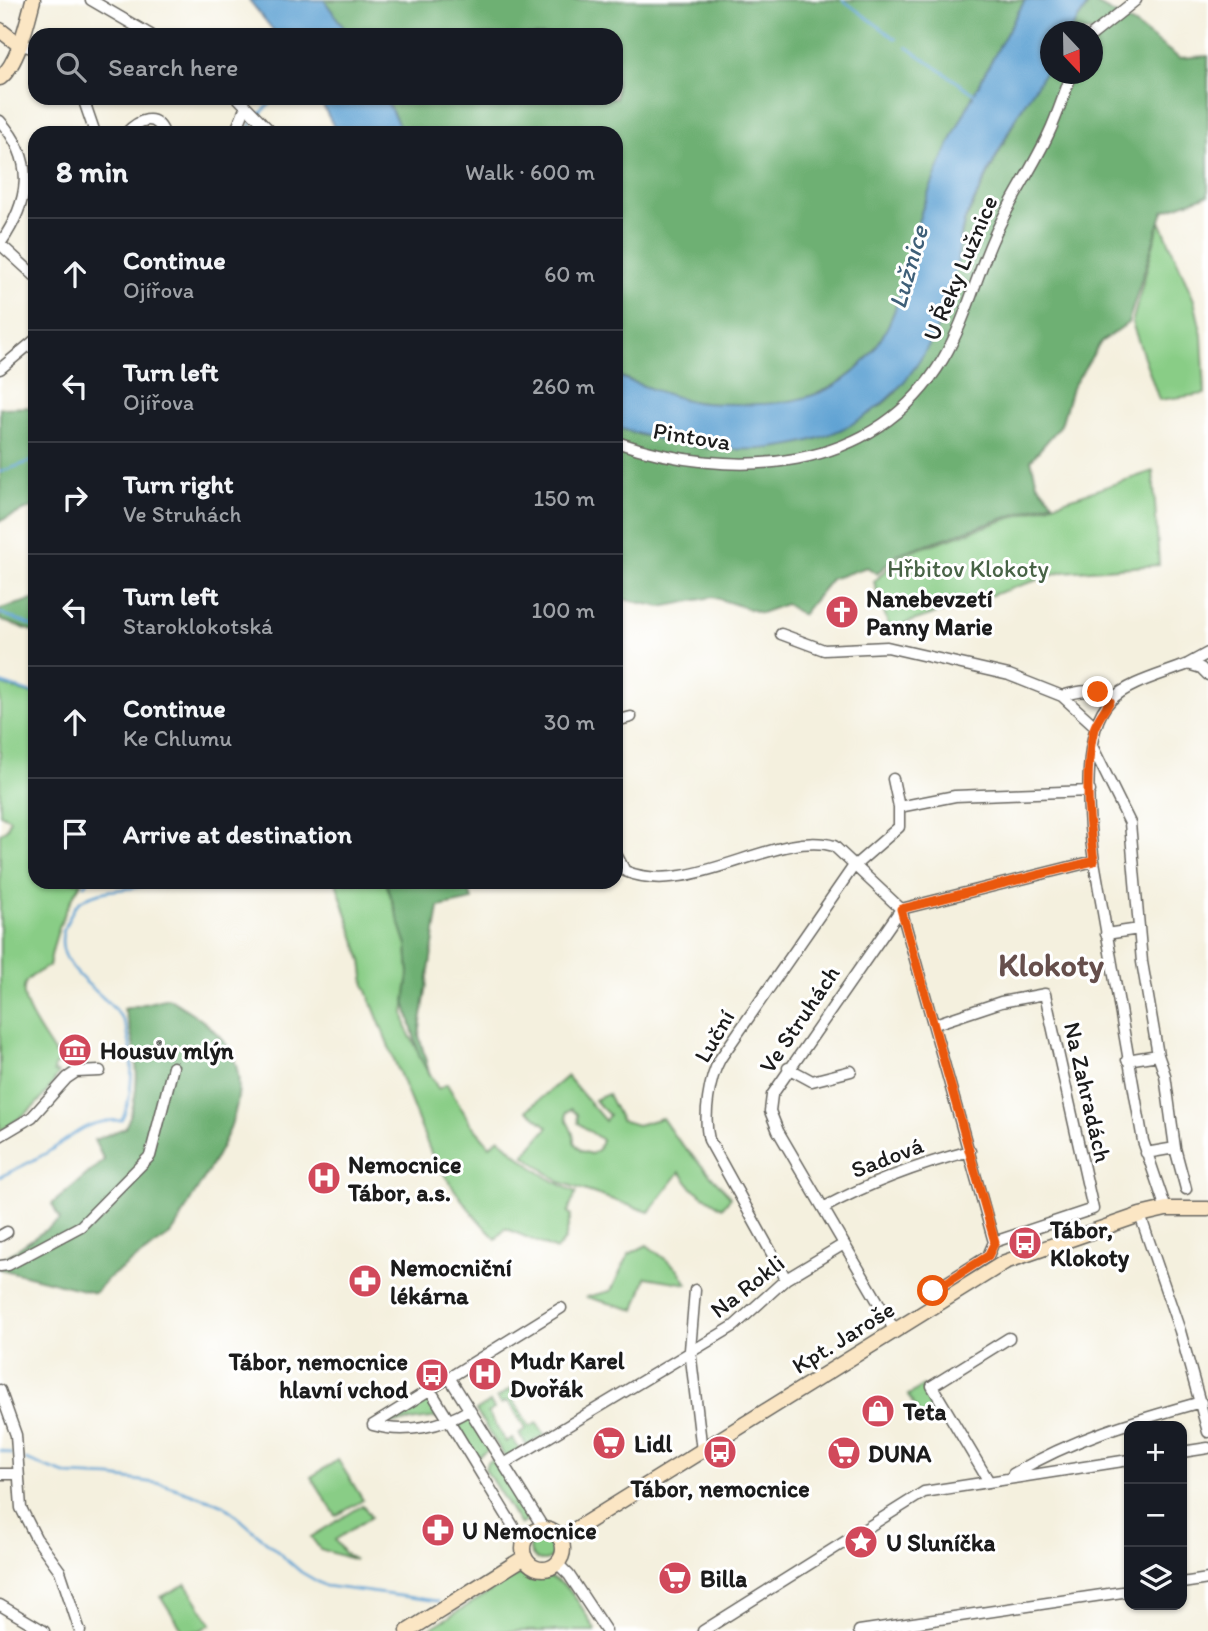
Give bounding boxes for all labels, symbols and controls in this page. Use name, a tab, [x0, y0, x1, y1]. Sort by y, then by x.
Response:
north arrow	[1040, 21, 1103, 84]
search box	[28, 28, 623, 105]
icon: search	[52, 48, 90, 86]
text: Search here	[108, 51, 238, 83]
text: 8 min	[56, 153, 128, 190]
text: Walk · 600 m	[465, 158, 595, 186]
street label: U Řeky Lužnice	[916, 191, 1004, 345]
water label: Lužnice	[881, 220, 936, 312]
text: Continue	[123, 244, 226, 276]
icon: ahead	[56, 255, 94, 293]
text: 60 m	[544, 260, 595, 288]
text: Ojířova	[123, 276, 194, 304]
text: Turn left	[123, 356, 219, 388]
icon: left	[56, 367, 94, 405]
text: 260 m	[532, 372, 595, 400]
text: Ojířova	[123, 388, 194, 416]
street label: Pintova	[651, 416, 733, 457]
text: Turn right	[123, 468, 234, 500]
icon: right	[56, 479, 94, 517]
text: 150 m	[534, 484, 595, 512]
text: Ve Struhách	[123, 500, 241, 528]
park label: Hřbitov Klokoty	[887, 554, 1049, 583]
text: Turn left	[123, 580, 219, 612]
place label: Nanebevzetí Panny Marie	[866, 584, 993, 642]
icon: left	[56, 591, 94, 629]
church icon: Nanebevzetí Panny Marie	[823, 593, 861, 631]
text: 100 m	[531, 596, 595, 624]
text: Staroklokotská	[123, 612, 273, 640]
route end	[1082, 676, 1113, 707]
text: Continue	[123, 692, 226, 724]
icon: ahead	[56, 703, 94, 741]
text: 30 m	[544, 708, 595, 736]
text: Ke Chlumu	[123, 724, 232, 752]
icon: arrive	[56, 815, 94, 853]
text: Arrive at destination	[123, 818, 352, 850]
district label: Klokoty	[998, 946, 1105, 984]
street label: Ve Struhách	[752, 960, 846, 1078]
street label: Luční	[687, 1004, 741, 1068]
street label: Na Zahradách	[1058, 1019, 1118, 1165]
museum icon: Housův mlýn	[56, 1031, 94, 1069]
place label: Housův mlýn	[100, 1036, 234, 1066]
street label: Sadová	[847, 1130, 928, 1184]
place label: Nemocnice Tábor, a.s.	[347, 1150, 461, 1207]
hospital icon: Nemocnice Tábor, a.s.	[305, 1159, 343, 1197]
place label: Tábor, Klokoty	[1049, 1215, 1130, 1273]
bus stop icon: Tábor, Klokoty	[1006, 1224, 1044, 1262]
street label: Na Rokli	[704, 1248, 790, 1324]
place label: Nemocniční lékárna	[390, 1253, 512, 1310]
pharmacy icon: Nemocniční lékárna	[346, 1262, 384, 1300]
route start	[917, 1275, 948, 1306]
street label: Kpt. Jaroše	[786, 1294, 900, 1380]
place label: Mudr Karel Dvořák	[510, 1346, 625, 1403]
place label: Tábor, nemocnice hlavní vchod	[228, 1347, 408, 1404]
hospital icon: Mudr Karel Dvořák	[466, 1355, 504, 1393]
bus stop icon: Tábor, nemocnice hlavní vchod	[413, 1356, 451, 1394]
shop icon: Teta	[859, 1392, 897, 1430]
place label: Teta	[902, 1397, 947, 1426]
map controls	[1124, 1421, 1187, 1610]
button: +	[1124, 1421, 1187, 1484]
supermarket icon: Lidl	[590, 1424, 628, 1462]
place label: Lidl	[634, 1429, 673, 1458]
bus stop icon: Tábor, nemocnice	[701, 1433, 739, 1471]
supermarket icon: DUNA	[825, 1434, 863, 1472]
place label: DUNA	[868, 1439, 932, 1468]
place label: Tábor, nemocnice	[629, 1474, 810, 1503]
button: −	[1124, 1484, 1187, 1547]
pharmacy icon: U Nemocnice	[419, 1511, 457, 1549]
place label: U Nemocnice	[462, 1516, 597, 1545]
place icon: U Sluníčka	[842, 1523, 880, 1561]
place label: U Sluníčka	[886, 1528, 995, 1557]
button: layers	[1124, 1547, 1187, 1610]
supermarket icon: Billa	[656, 1559, 694, 1597]
place label: Billa	[700, 1564, 747, 1593]

